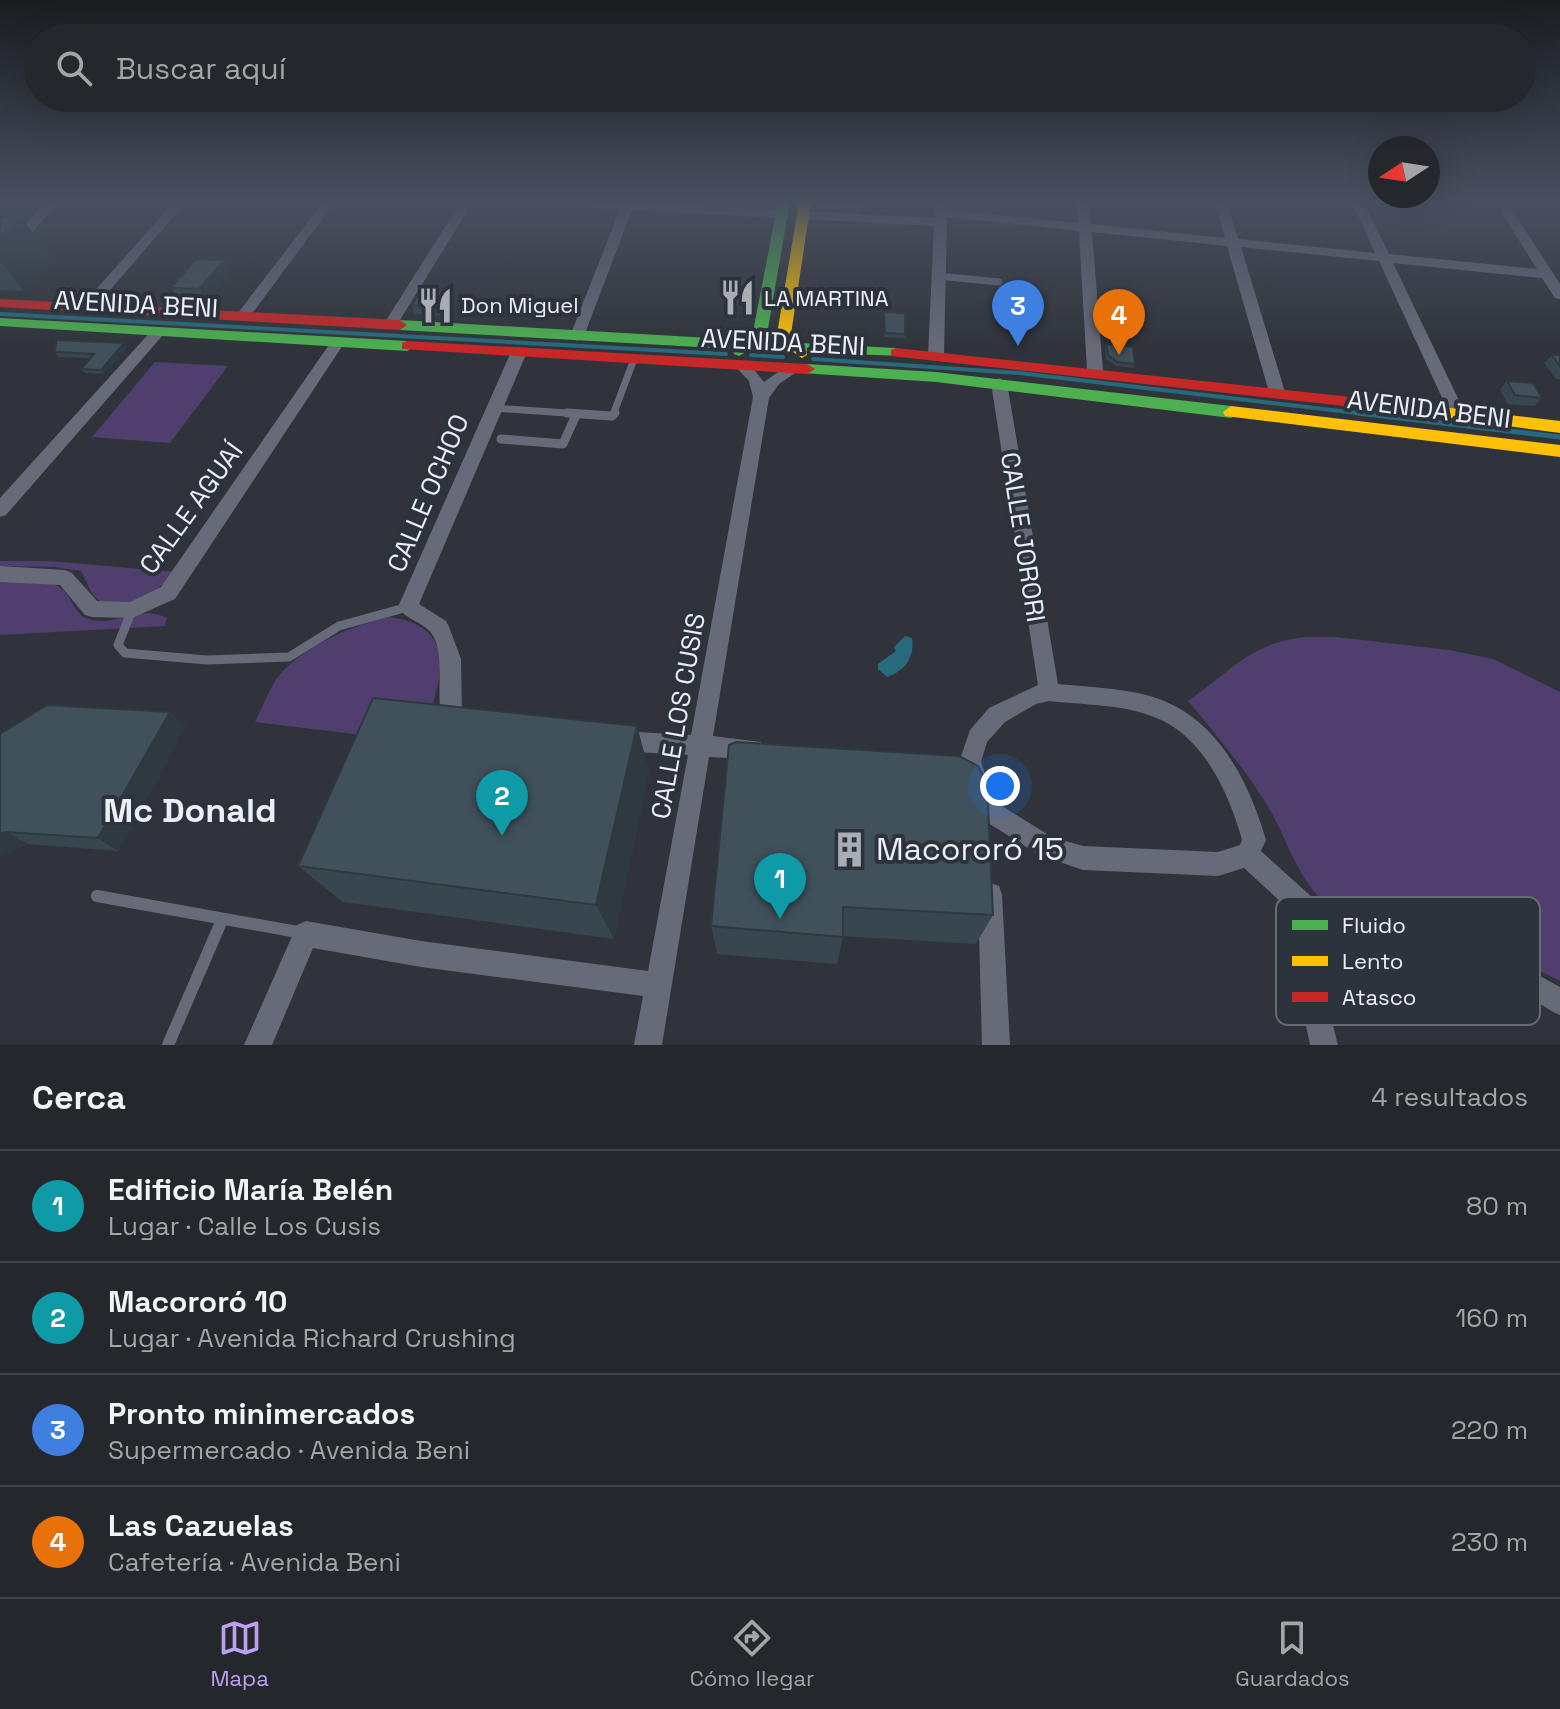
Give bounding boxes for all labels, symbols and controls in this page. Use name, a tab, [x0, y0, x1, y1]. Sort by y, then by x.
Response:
search box	[24, 24, 1536, 112]
icon: search	[52, 46, 96, 90]
text: Buscar aquí	[116, 49, 286, 88]
north arrow	[1368, 136, 1440, 208]
restaurant icon: LA MARTINA	[719, 279, 757, 317]
pin: 3	[992, 280, 1044, 346]
street label: AVENIDA BENI	[53, 283, 219, 325]
place label: LA MARTINA	[764, 284, 889, 312]
restaurant icon: Don Miguel	[416, 286, 454, 324]
pin: 4	[1093, 289, 1145, 355]
place label: Don Miguel	[461, 291, 579, 319]
street label: AVENIDA BENI	[700, 321, 866, 363]
street label: AVENIDA BENI	[1345, 382, 1513, 436]
street label: CALLE OCHOO	[379, 409, 477, 577]
street label: CALLE AGUAÍ	[132, 435, 250, 581]
street label: CALLE JORORI	[993, 450, 1053, 624]
street label: CALLE LOS CUSIS	[643, 610, 713, 822]
your location	[980, 766, 1020, 806]
pin: 2	[476, 770, 528, 836]
district label: Mc Donald	[103, 789, 277, 832]
place label: Macororó 15	[876, 829, 1064, 869]
building icon: Macororó 15	[831, 830, 869, 868]
pin: 1	[754, 853, 806, 919]
legend	[1276, 897, 1540, 1025]
text: Fluido	[1342, 911, 1406, 939]
text: Lento	[1342, 947, 1403, 975]
text: Atasco	[1342, 983, 1416, 1011]
text: Cerca	[32, 1076, 126, 1119]
text: 4 resultados	[1371, 1080, 1528, 1114]
text: Edificio María Belén	[108, 1170, 393, 1209]
text: 1	[52, 1189, 64, 1223]
text: 80 m	[1466, 1189, 1528, 1223]
text: Lugar · Calle Los Cusis	[108, 1209, 381, 1243]
text: Macororó 10	[108, 1282, 287, 1321]
text: 2	[50, 1301, 66, 1335]
text: 160 m	[1456, 1301, 1528, 1335]
text: Lugar · Avenida Richard Crushing	[108, 1321, 516, 1355]
text: Pronto minimercados	[108, 1394, 415, 1433]
text: 3	[50, 1413, 66, 1447]
text: 220 m	[1451, 1413, 1528, 1447]
text: Supermercado · Avenida Beni	[108, 1433, 470, 1467]
text: Las Cazuelas	[108, 1506, 294, 1545]
text: 4	[50, 1525, 66, 1559]
text: 230 m	[1451, 1525, 1528, 1559]
text: Cafetería · Avenida Beni	[108, 1545, 401, 1579]
tab: Mapa	[210, 1616, 269, 1692]
tab: Cómo llegar	[690, 1616, 814, 1692]
tab: Guardados	[1235, 1616, 1350, 1692]

